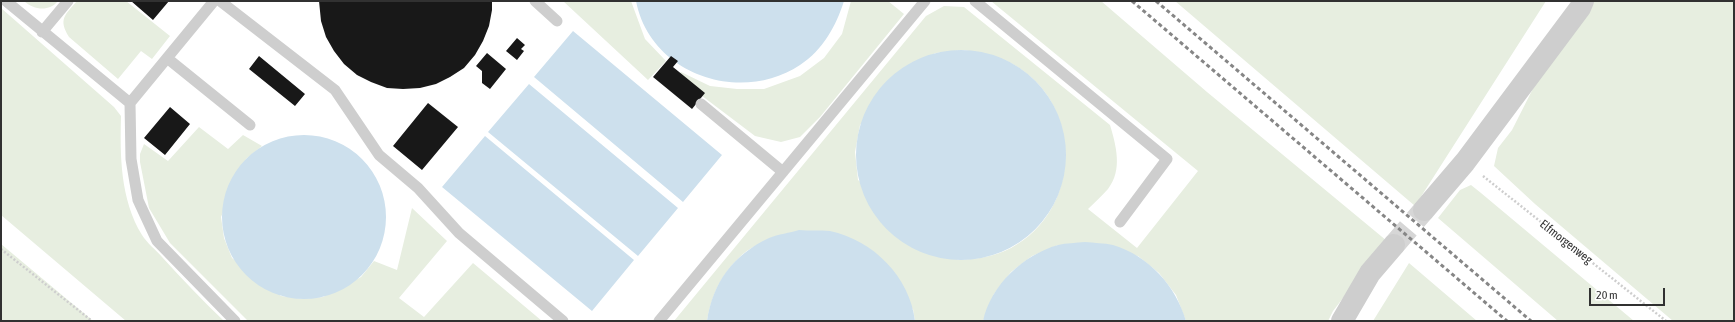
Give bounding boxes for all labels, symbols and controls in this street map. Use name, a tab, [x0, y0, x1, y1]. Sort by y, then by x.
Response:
street label: Elfmorgenweg	[1537, 217, 1595, 267]
scale bar	[1591, 280, 1667, 306]
text: 20 m	[1596, 288, 1618, 302]

